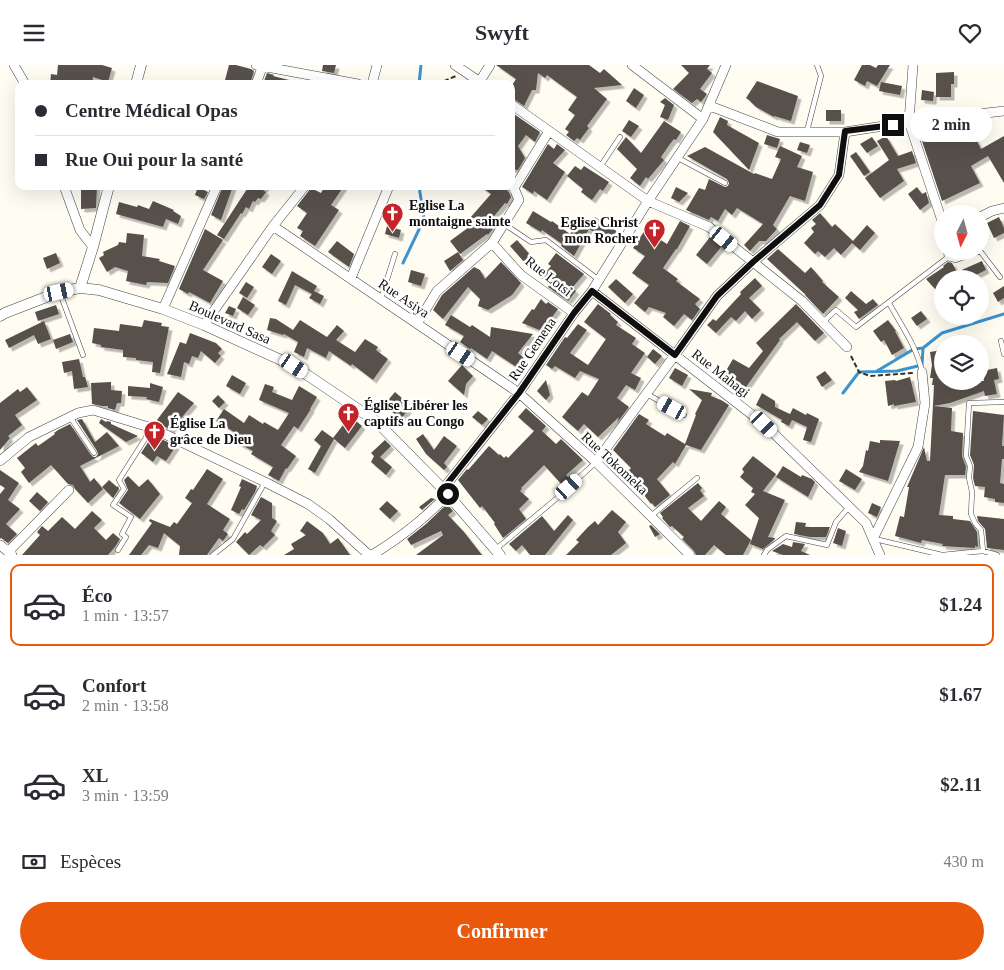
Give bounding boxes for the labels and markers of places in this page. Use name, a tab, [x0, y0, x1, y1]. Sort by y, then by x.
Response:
place label: Eglise La montaigne sainte	[409, 198, 511, 229]
church icon: Eglise La montaigne sainte	[381, 201, 405, 232]
place label: Eglise Christ mon Rocher	[561, 215, 638, 246]
church icon: Eglise Christ mon Rocher	[642, 218, 666, 249]
place label: Église Libérer les captifs au Congo	[364, 397, 468, 429]
church icon: Église Libérer les captifs au Congo	[336, 401, 360, 432]
place label: Église La grâce de Dieu	[170, 415, 252, 447]
church icon: Église La grâce de Dieu	[142, 419, 166, 450]

